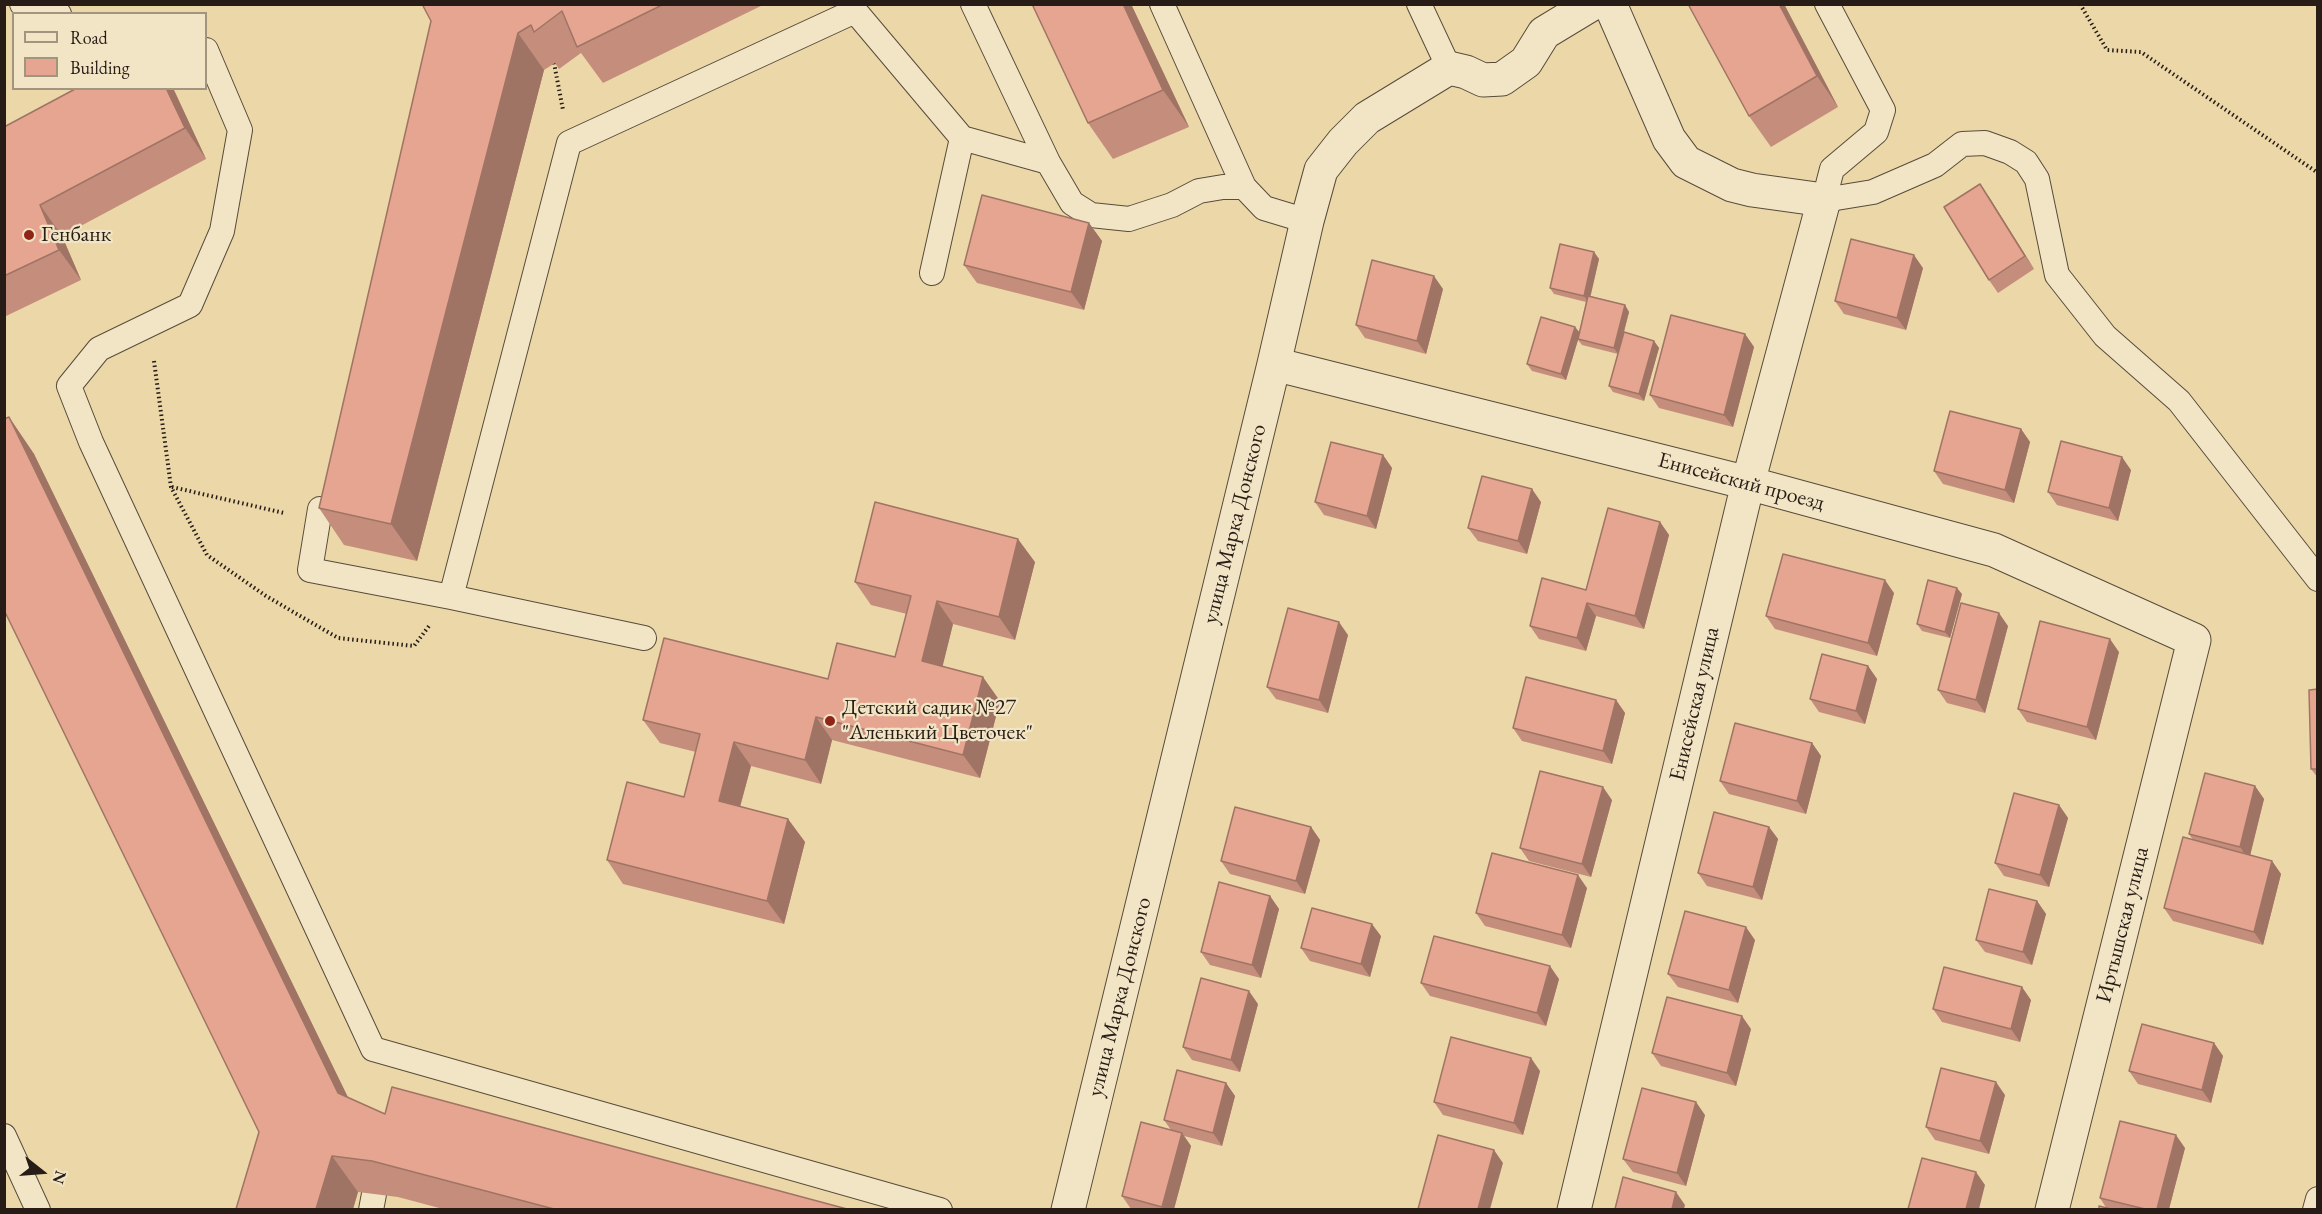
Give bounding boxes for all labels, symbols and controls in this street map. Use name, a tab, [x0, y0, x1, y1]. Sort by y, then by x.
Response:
legend	[12, 12, 207, 90]
text: Road	[70, 26, 108, 49]
text: Building	[70, 56, 130, 79]
place label: Генбанк	[41, 222, 111, 248]
marker: Генбанк	[22, 228, 36, 242]
street label: улица Марка Донского	[1197, 421, 1273, 627]
street label: Енисейский проезд	[1655, 447, 1827, 517]
street label: Енисейская улица	[1664, 624, 1726, 784]
place label: Детский садик №27 "Аленький Цветочек"	[842, 695, 1033, 746]
marker: Детский садик №27 "Аленький Цветочек"	[823, 714, 837, 728]
street label: Иртышская улица	[2091, 844, 2155, 1006]
street label: улица Марка Донского	[1082, 894, 1158, 1100]
north arrow	[12, 1142, 72, 1202]
text: N	[48, 1168, 72, 1187]

